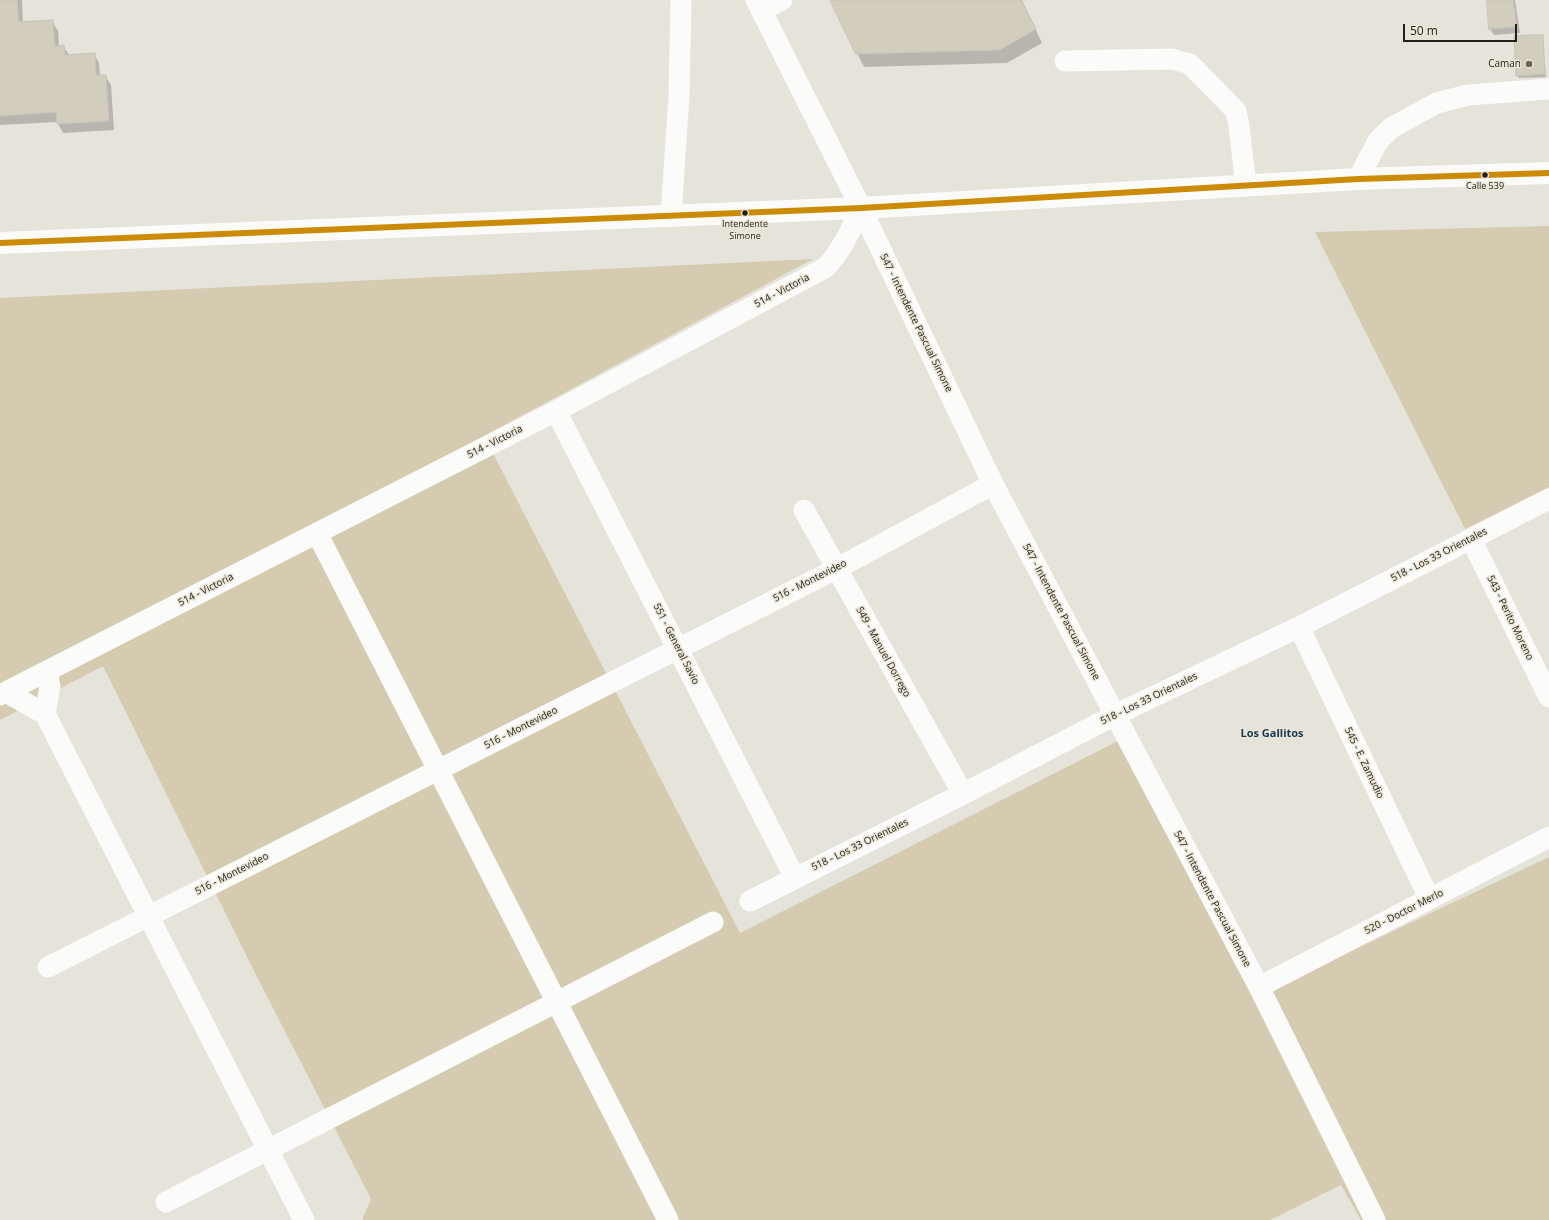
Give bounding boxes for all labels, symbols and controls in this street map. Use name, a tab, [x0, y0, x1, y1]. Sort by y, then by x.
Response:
scale bar	[1405, 16, 1519, 42]
text: 50 m	[1410, 22, 1438, 39]
place label: Caman	[1488, 58, 1521, 70]
marker: Caman	[1524, 59, 1534, 69]
marker: Calle 539	[1480, 170, 1490, 180]
place label: Calle 539	[1466, 181, 1504, 191]
marker: Intendente Simone	[740, 208, 750, 218]
place label: Intendente Simone	[722, 219, 768, 240]
street label: 547 - Intendente Pascual Simone	[877, 252, 955, 394]
street label: 514 - Victoria	[752, 271, 812, 311]
street label: 514 - Victoria	[465, 423, 525, 461]
street label: 518 - Los 33 Orientales	[1389, 526, 1489, 584]
street label: 547 - Intendente Pascual Simone	[1020, 542, 1102, 682]
street label: 516 - Montevideo	[771, 557, 849, 605]
street label: 514 - Victoria	[176, 571, 236, 609]
street label: 543 - Perito Moreno	[1484, 574, 1536, 662]
street label: 551 - General Savio	[650, 601, 702, 687]
street label: 549 - Manuel Dorrego	[853, 605, 913, 699]
street label: 518 - Los 33 Orientales	[1099, 670, 1199, 728]
street label: 516 - Montevideo	[482, 704, 560, 752]
street label: 545 - E. Zamudio	[1342, 725, 1386, 801]
district label: Los Gallitos	[1240, 727, 1304, 741]
street label: 518 - Los 33 Orientales	[810, 816, 910, 874]
street label: 547 - Intendente Pascual Simone	[1171, 829, 1253, 969]
street label: 516 - Montevideo	[193, 850, 271, 898]
street label: 520 - Doctor Merlo	[1362, 887, 1446, 937]

